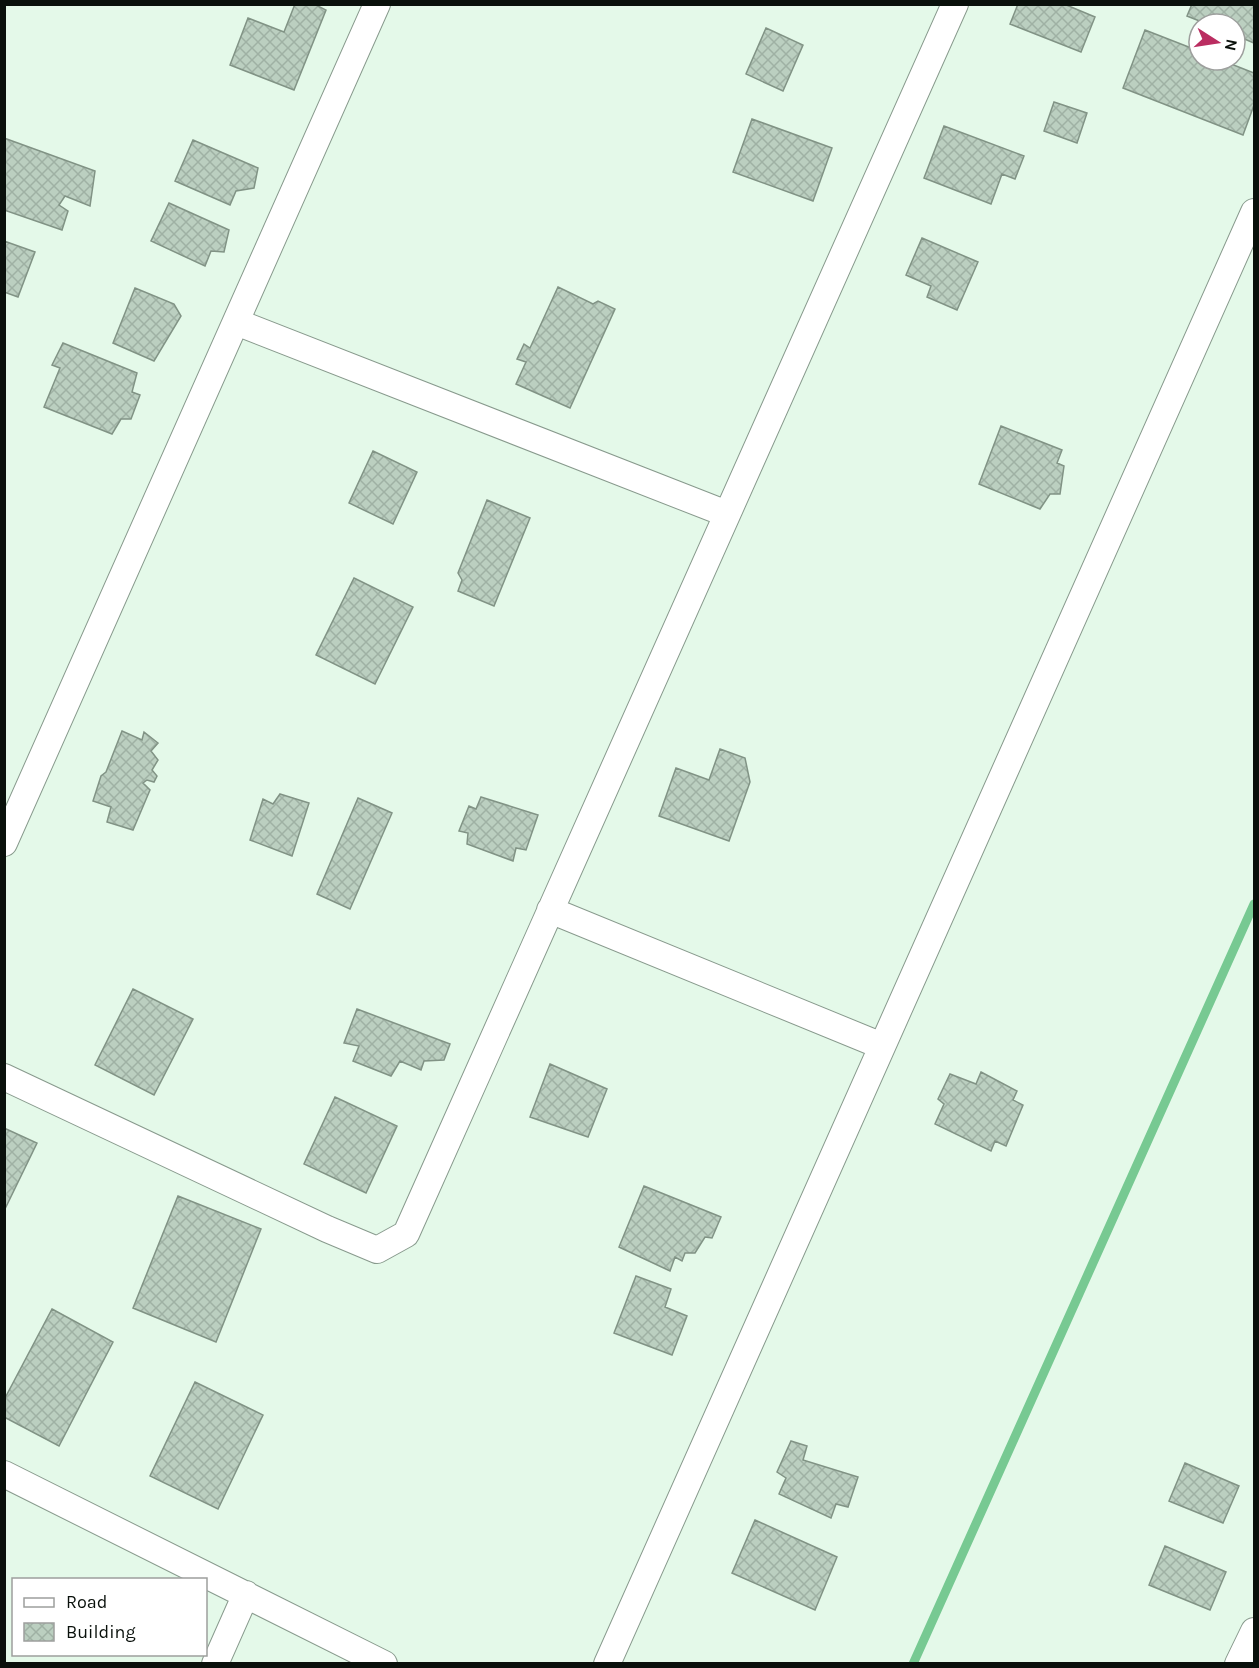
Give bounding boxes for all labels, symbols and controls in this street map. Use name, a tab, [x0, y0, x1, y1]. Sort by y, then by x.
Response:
north arrow	[1187, 12, 1247, 72]
text: N	[1221, 37, 1242, 53]
legend	[12, 1578, 207, 1656]
text: Road	[66, 1591, 107, 1613]
text: Building	[66, 1621, 136, 1643]

